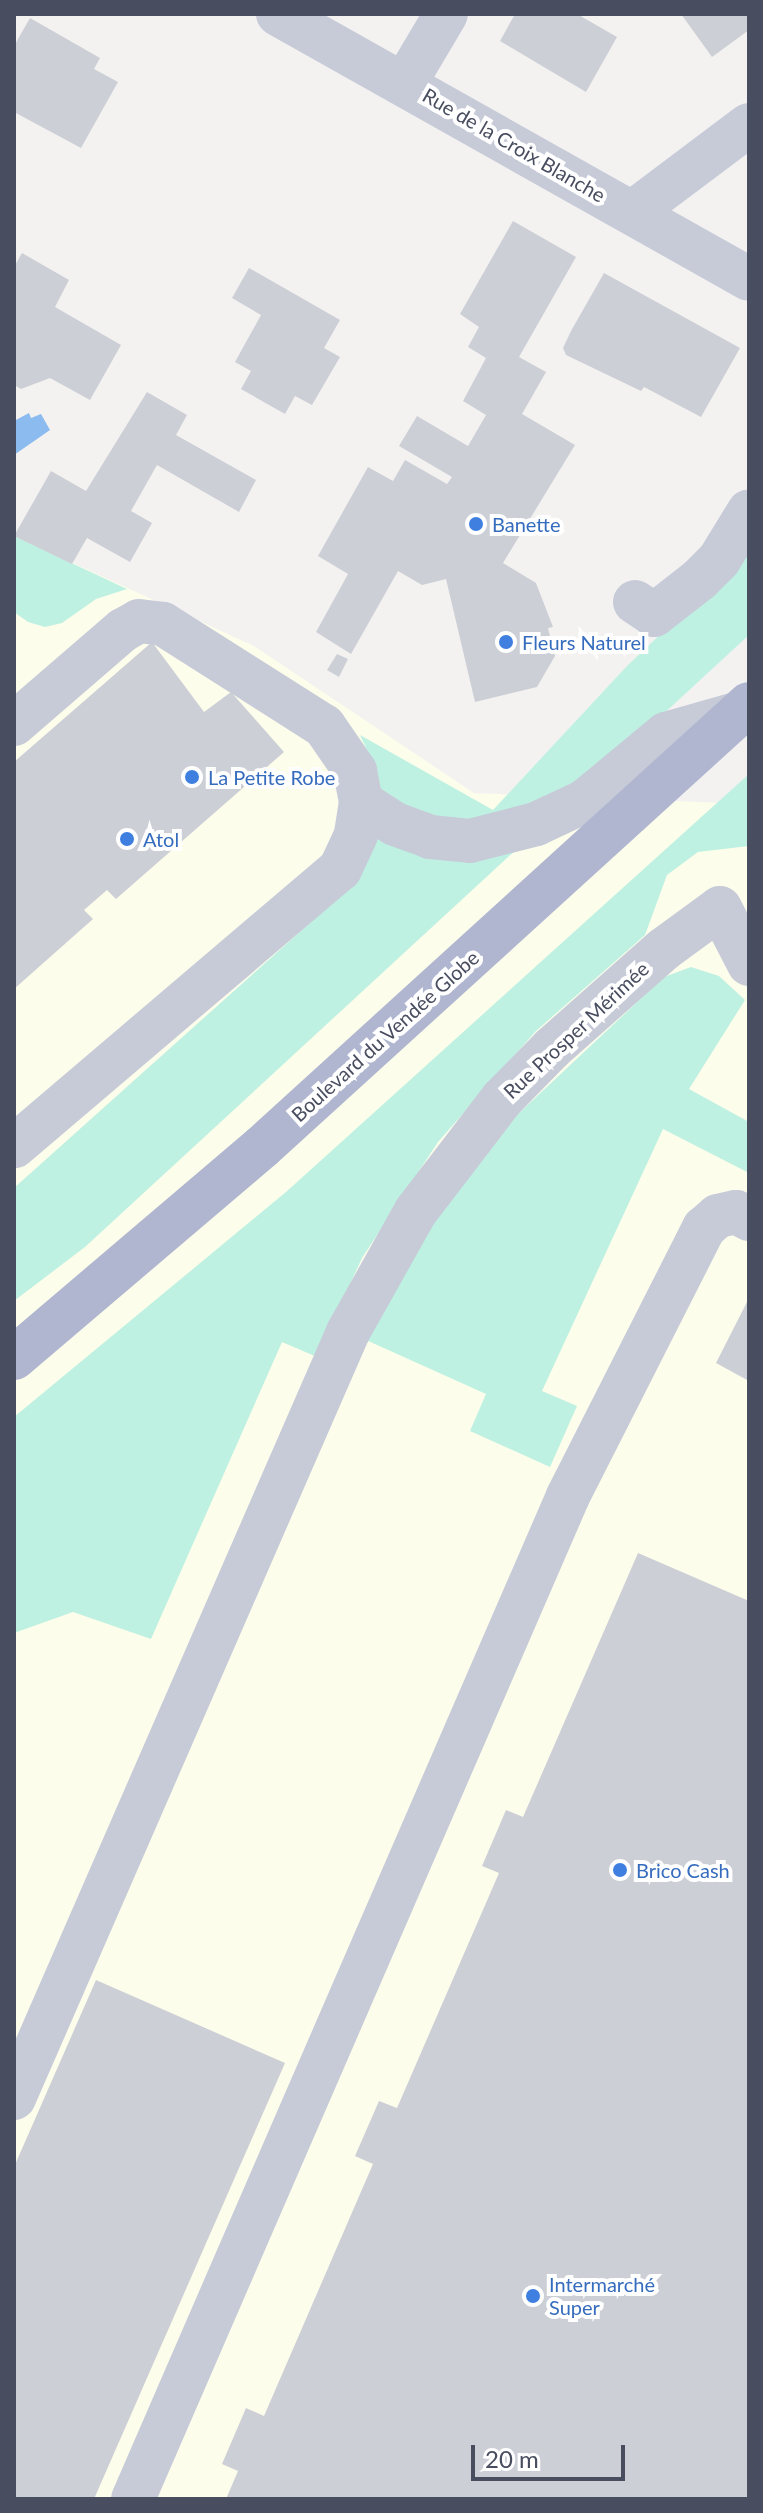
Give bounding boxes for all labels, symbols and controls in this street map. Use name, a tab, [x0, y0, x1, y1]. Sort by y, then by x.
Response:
street label: Rue de la Croix Blanche	[418, 83, 610, 207]
place label: Banette	[492, 512, 561, 536]
marker: Banette	[467, 515, 485, 533]
place label: Fleurs Naturel	[522, 630, 646, 654]
marker: Fleurs Naturel	[497, 633, 515, 651]
place label: La Petite Robe	[208, 765, 335, 789]
marker: La Petite Robe	[183, 768, 201, 786]
place label: Atol	[143, 827, 179, 851]
marker: Atol	[118, 830, 136, 848]
street label: Boulevard du Vendée Globe	[286, 945, 484, 1127]
street label: Rue Prosper Mérimée	[498, 956, 654, 1104]
place label: Brico Cash	[636, 1858, 730, 1882]
marker: Brico Cash	[611, 1861, 629, 1879]
place label: Intermarché Super	[549, 2272, 655, 2319]
marker: Intermarché Super	[524, 2287, 542, 2305]
scale bar	[475, 2429, 629, 2479]
text: 20 m	[485, 2444, 539, 2473]

